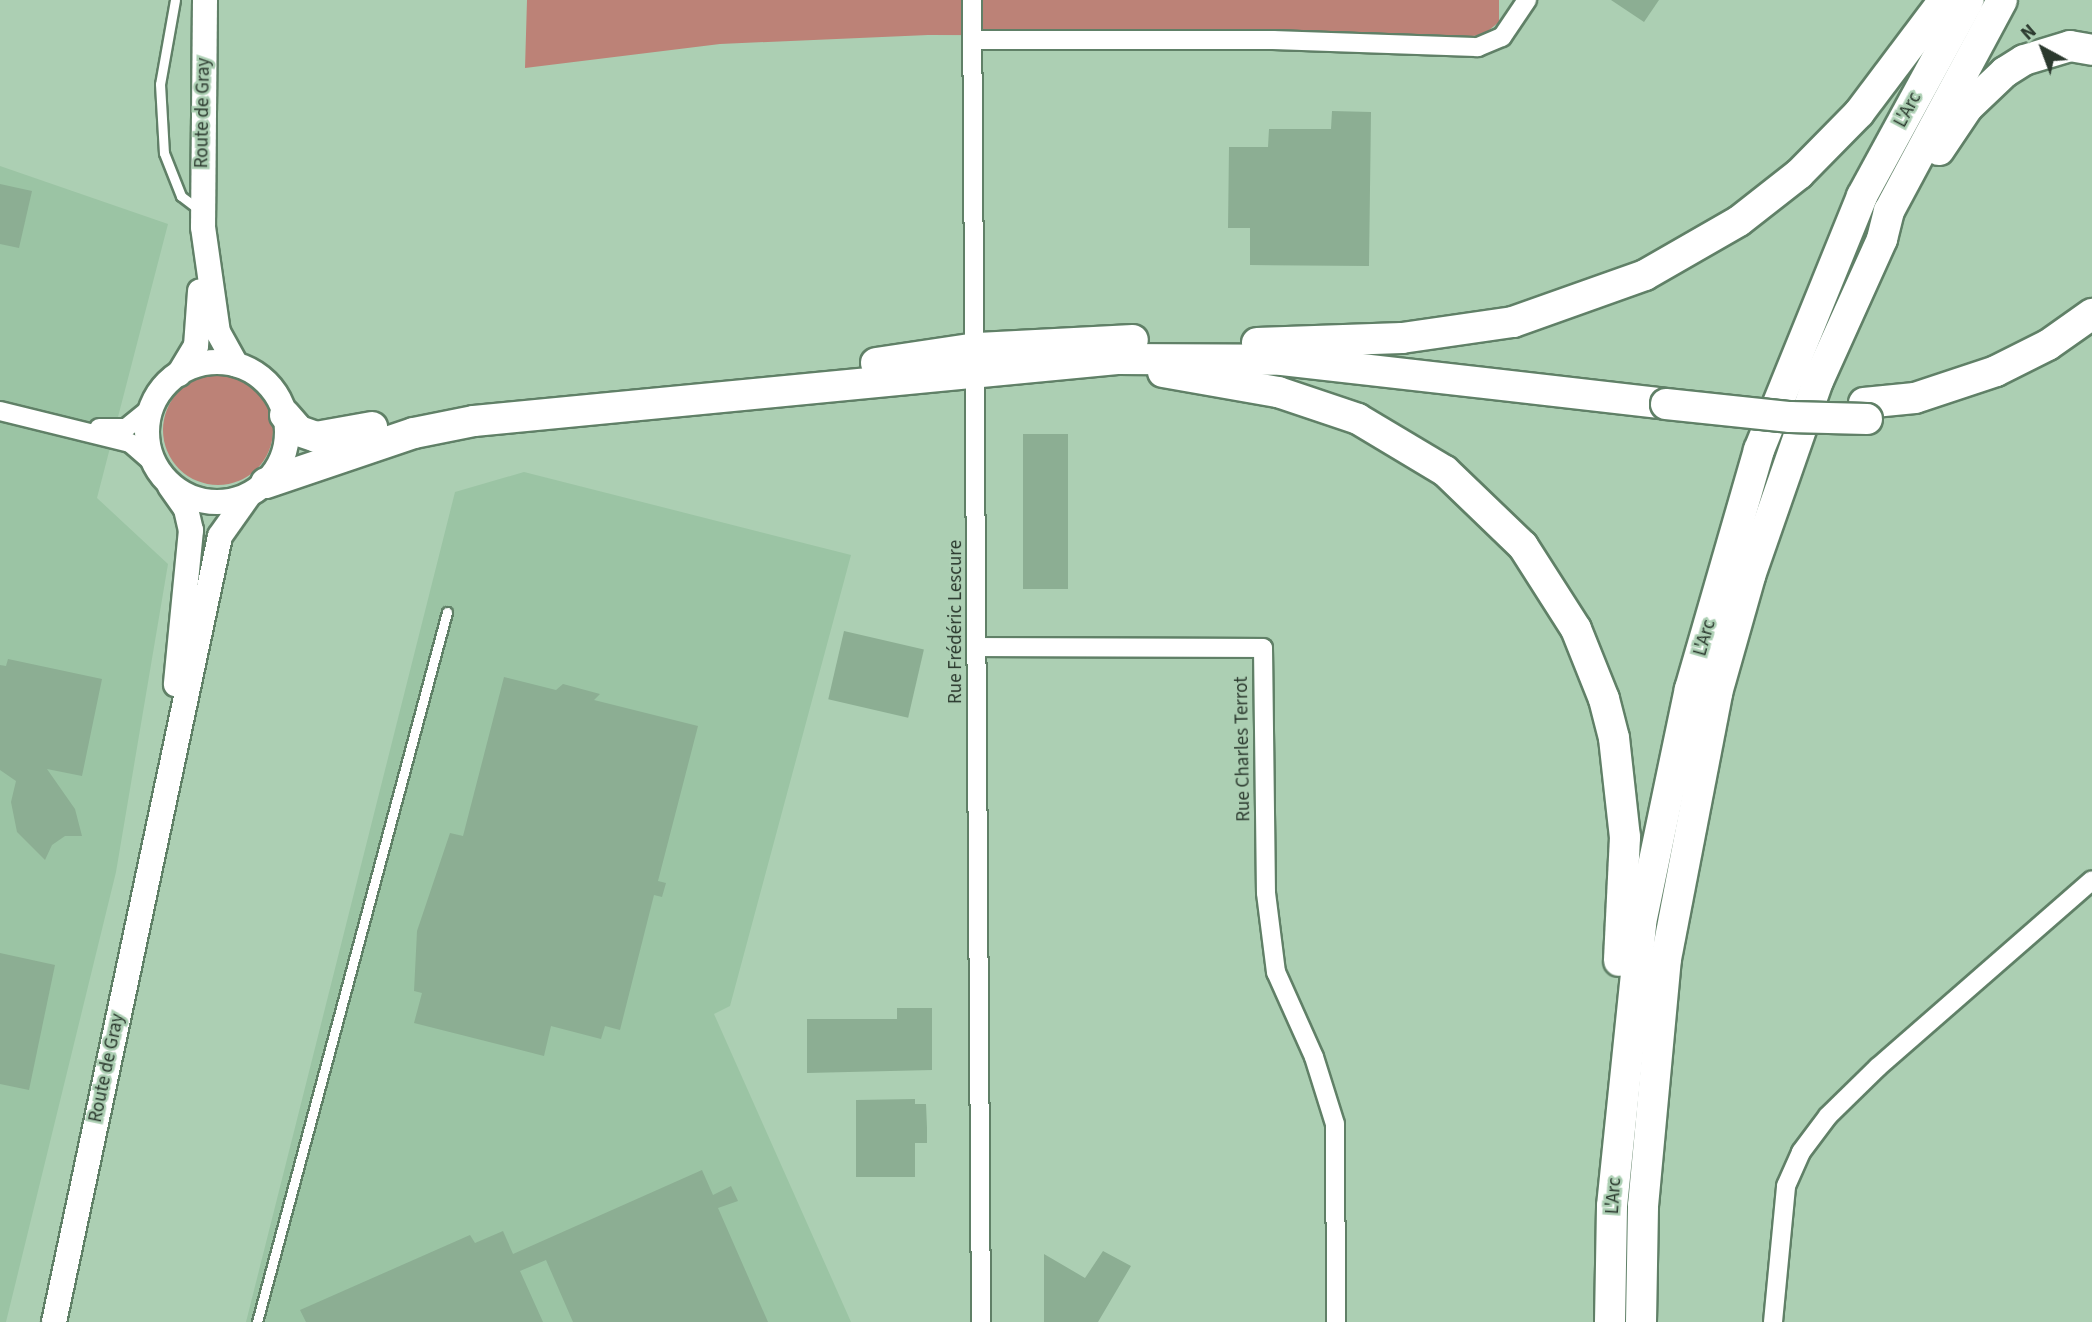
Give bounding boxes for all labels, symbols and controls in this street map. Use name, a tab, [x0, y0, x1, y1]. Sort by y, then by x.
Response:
north arrow	[2008, 14, 2078, 84]
text: N	[2015, 18, 2043, 47]
street label: Route de Gray	[191, 57, 215, 169]
street label: L'Arc	[1889, 88, 1927, 132]
street label: Rue Frédéric Lescure	[945, 540, 967, 704]
street label: L'Arc	[1689, 617, 1721, 659]
street label: Rue Charles Terrot	[1230, 676, 1256, 822]
street label: Route de Gray	[84, 1011, 130, 1125]
street label: L'Arc	[1601, 1177, 1627, 1215]

